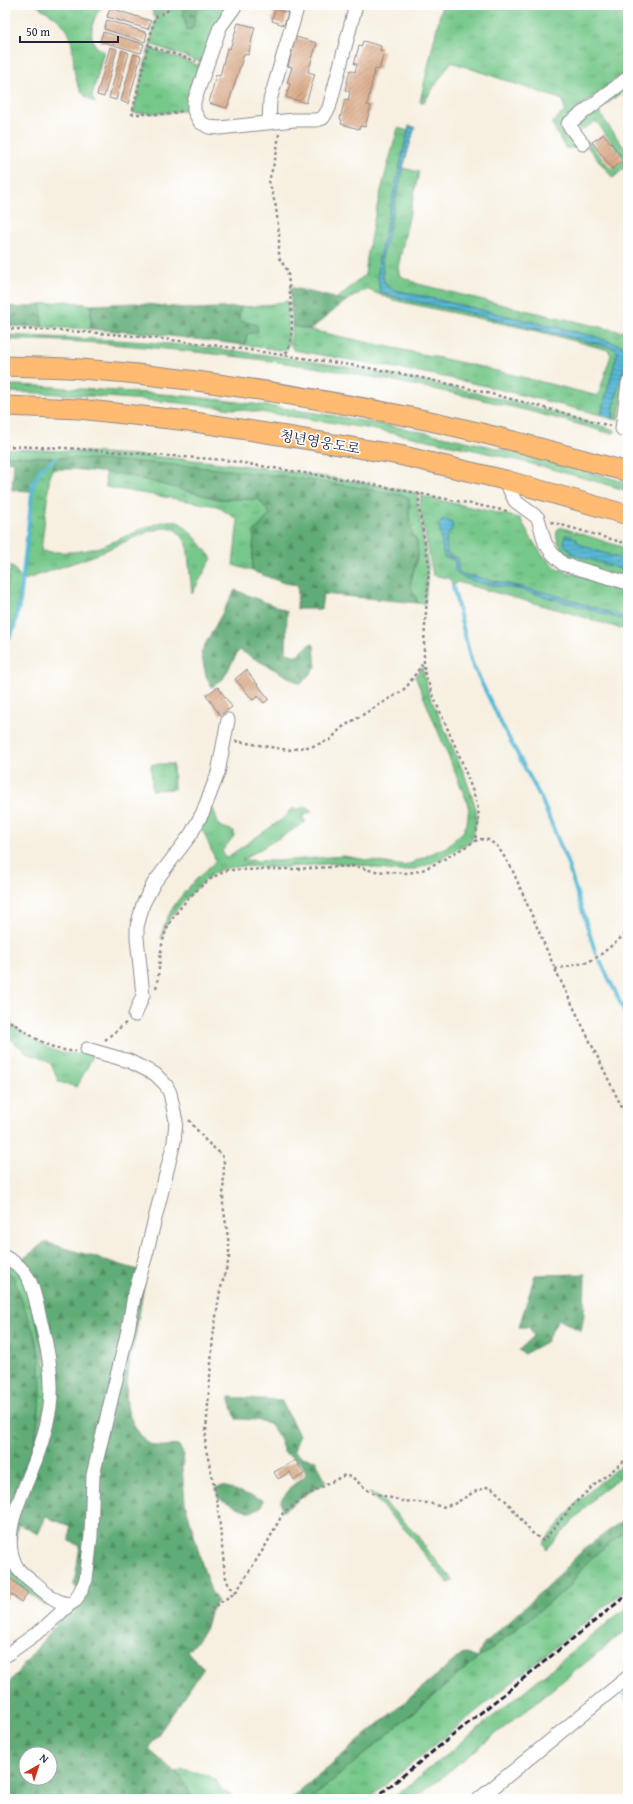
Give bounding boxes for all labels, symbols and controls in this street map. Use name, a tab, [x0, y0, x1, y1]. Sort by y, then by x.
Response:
scale bar	[20, 18, 118, 44]
text: 50 m	[26, 23, 50, 40]
street label: 청년영웅도로	[278, 425, 362, 459]
north arrow	[18, 1746, 58, 1786]
text: N	[36, 1750, 53, 1767]

